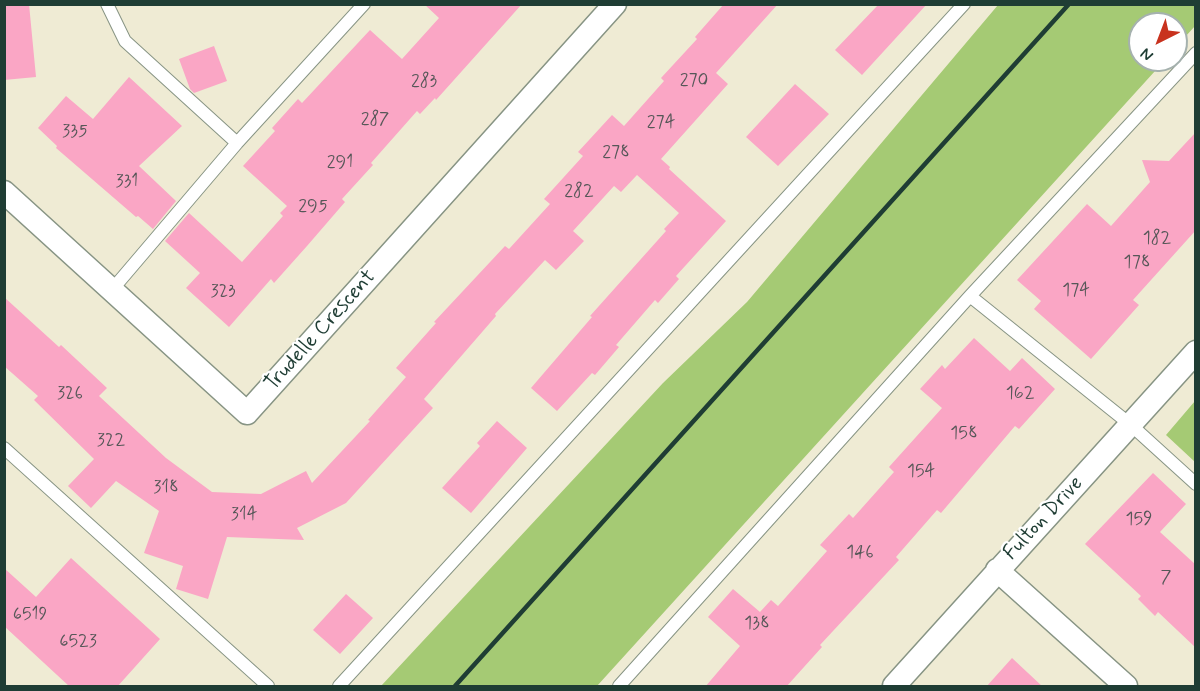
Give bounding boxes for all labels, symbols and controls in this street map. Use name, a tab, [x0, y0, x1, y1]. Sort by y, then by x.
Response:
north arrow	[1128, 12, 1188, 72]
text: N	[1136, 43, 1158, 66]
house number: 270	[680, 70, 708, 92]
house number: 283	[411, 71, 437, 93]
house number: 287	[361, 109, 389, 131]
house number: 274	[647, 112, 675, 134]
house number: 335	[62, 121, 88, 143]
house number: 278	[602, 142, 630, 164]
house number: 291	[327, 152, 353, 174]
house number: 331	[116, 171, 138, 193]
house number: 282	[564, 181, 594, 203]
house number: 295	[298, 196, 328, 218]
house number: 182	[1143, 228, 1171, 250]
house number: 178	[1124, 252, 1150, 274]
street label: Trudelle Crescent	[260, 265, 382, 397]
house number: 174	[1062, 280, 1090, 302]
house number: 323	[211, 281, 235, 303]
house number: 326	[57, 383, 83, 405]
house number: 162	[1006, 383, 1034, 405]
house number: 158	[950, 423, 978, 445]
house number: 322	[97, 430, 125, 452]
house number: 154	[907, 461, 935, 483]
street label: Fulton Drive	[999, 472, 1089, 566]
house number: 318	[153, 477, 179, 499]
house number: 314	[231, 504, 257, 526]
house number: 159	[1125, 509, 1153, 531]
house number: 146	[846, 542, 874, 564]
house number: 7	[1161, 567, 1171, 589]
house number: 6519	[13, 604, 47, 626]
house number: 138	[744, 613, 770, 635]
house number: 6523	[59, 631, 97, 653]

